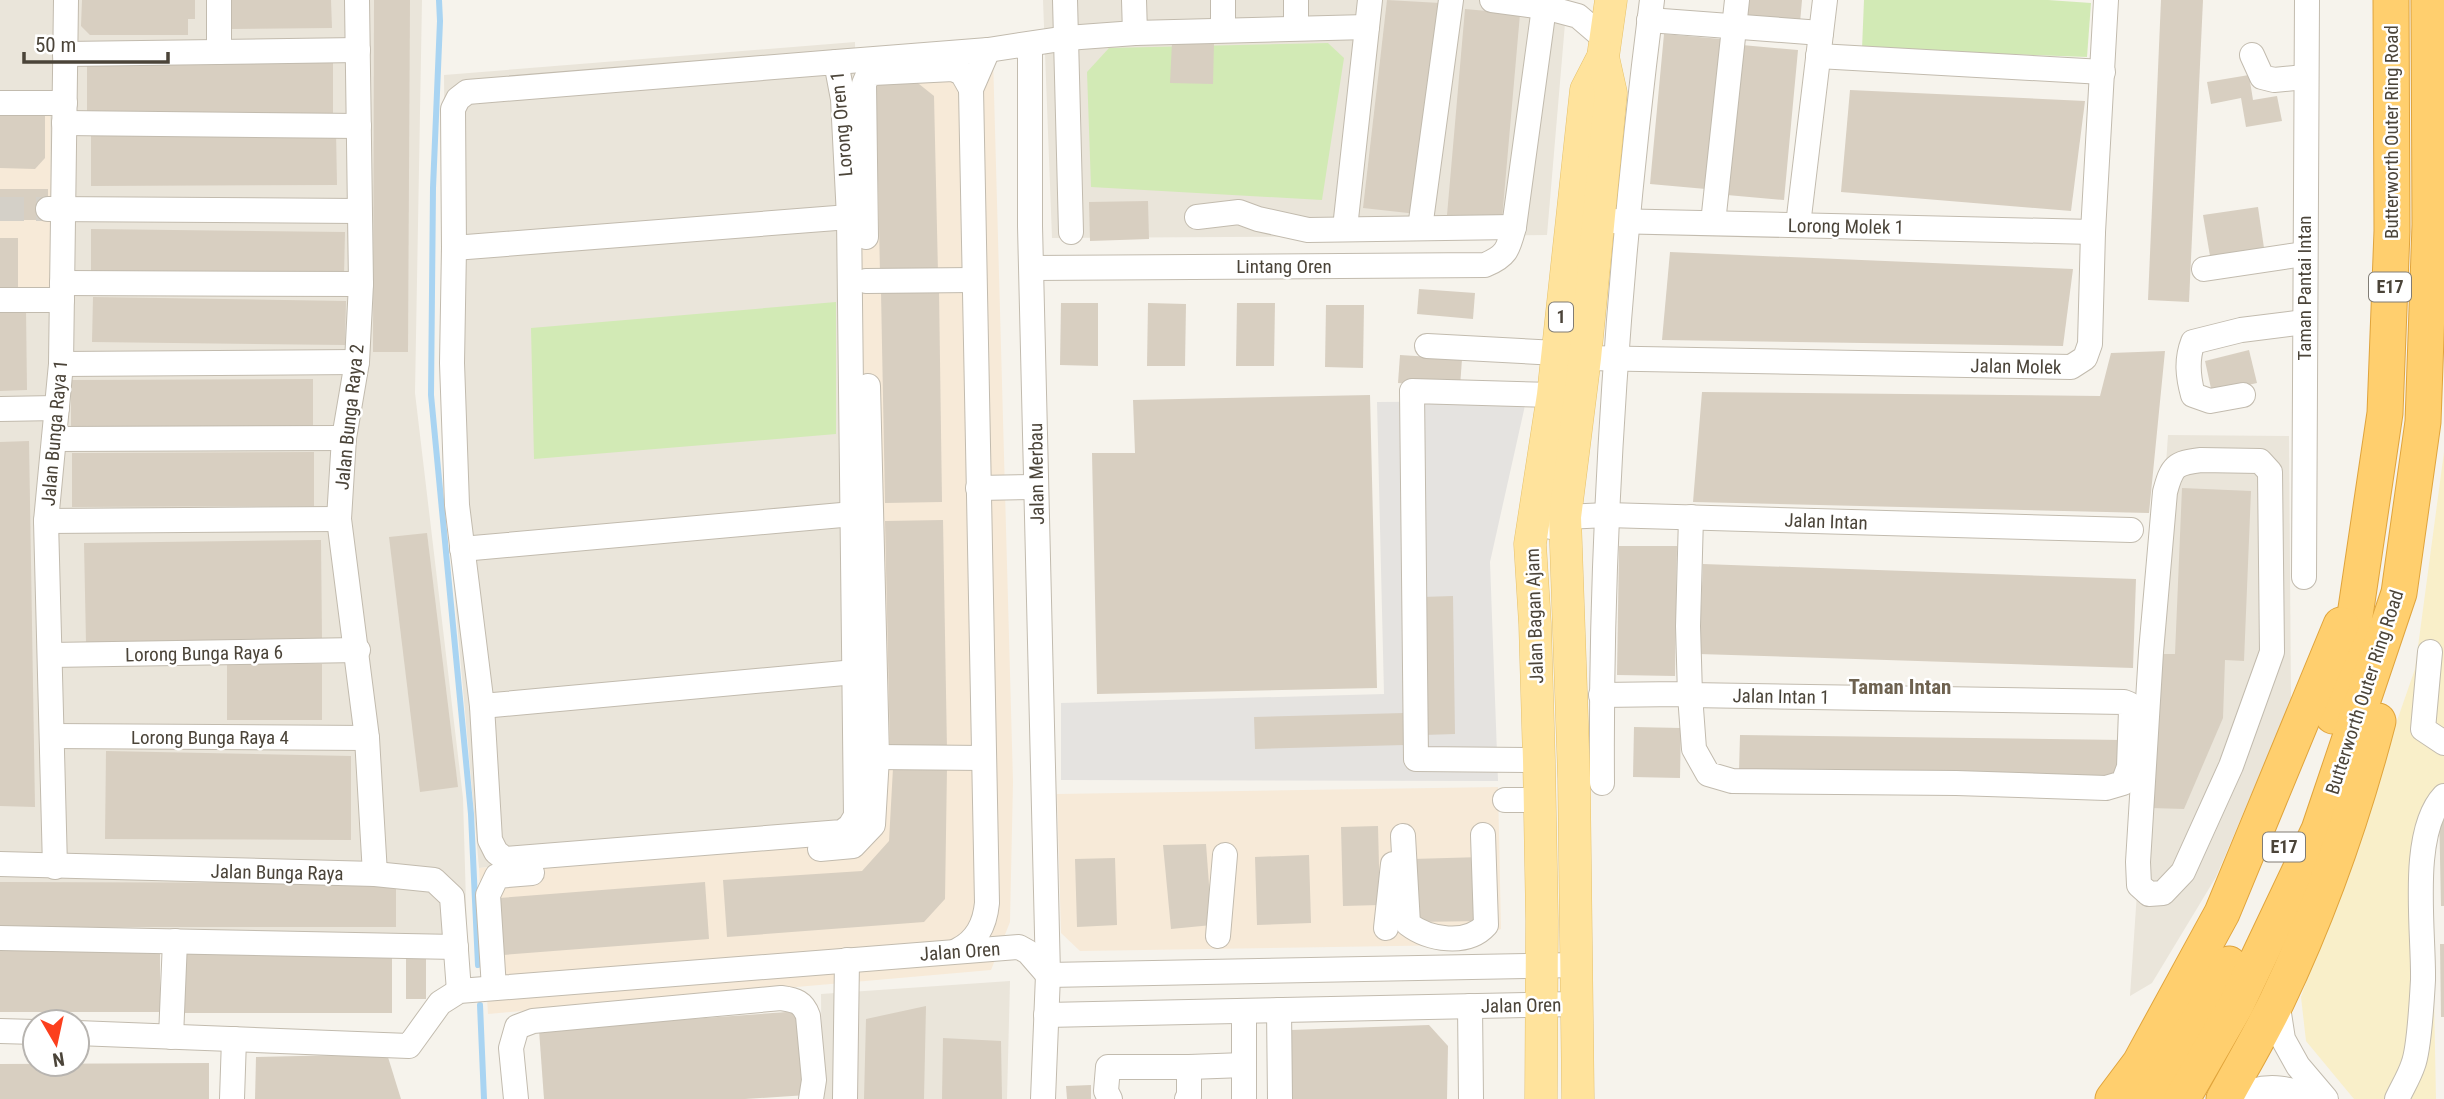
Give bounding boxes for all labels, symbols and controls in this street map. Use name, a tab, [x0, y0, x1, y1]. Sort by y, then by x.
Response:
scale bar	[24, 21, 168, 65]
street label: Butterworth Outer Ring Road	[2380, 25, 2403, 239]
text: 50 m	[35, 33, 76, 57]
street label: Lorong Oren 1	[825, 70, 858, 178]
street label: Lorong Molek 1	[1788, 214, 1904, 239]
street label: Taman Pantai Intan	[2293, 216, 2316, 360]
street label: Lintang Oren	[1236, 255, 1332, 278]
road number: E17	[2369, 272, 2411, 302]
road number: 1	[1549, 302, 1573, 332]
street label: Jalan Bunga Raya 2	[330, 343, 369, 491]
street label: Jalan Molek	[1970, 354, 2062, 379]
street label: Jalan Bunga Raya 1	[37, 359, 72, 507]
street label: Jalan Merbau	[1024, 423, 1049, 525]
street label: Jalan Intan	[1784, 509, 1868, 534]
street label: Jalan Bagan Ajam	[1521, 548, 1548, 684]
street label: Butterworth Outer Ring Road	[2321, 587, 2408, 797]
street label: Lorong Bunga Raya 6	[125, 641, 283, 666]
district label: Taman Intan	[1849, 675, 1951, 699]
street label: Jalan Intan 1	[1732, 684, 1830, 709]
street label: Lorong Bunga Raya 4	[131, 726, 289, 749]
road number: E17	[2263, 832, 2305, 862]
street label: Jalan Bunga Raya	[210, 860, 344, 885]
street label: Jalan Oren	[919, 937, 1001, 966]
street label: Jalan Oren	[1481, 993, 1561, 1018]
north arrow	[21, 1008, 91, 1078]
text: N	[51, 1047, 66, 1072]

